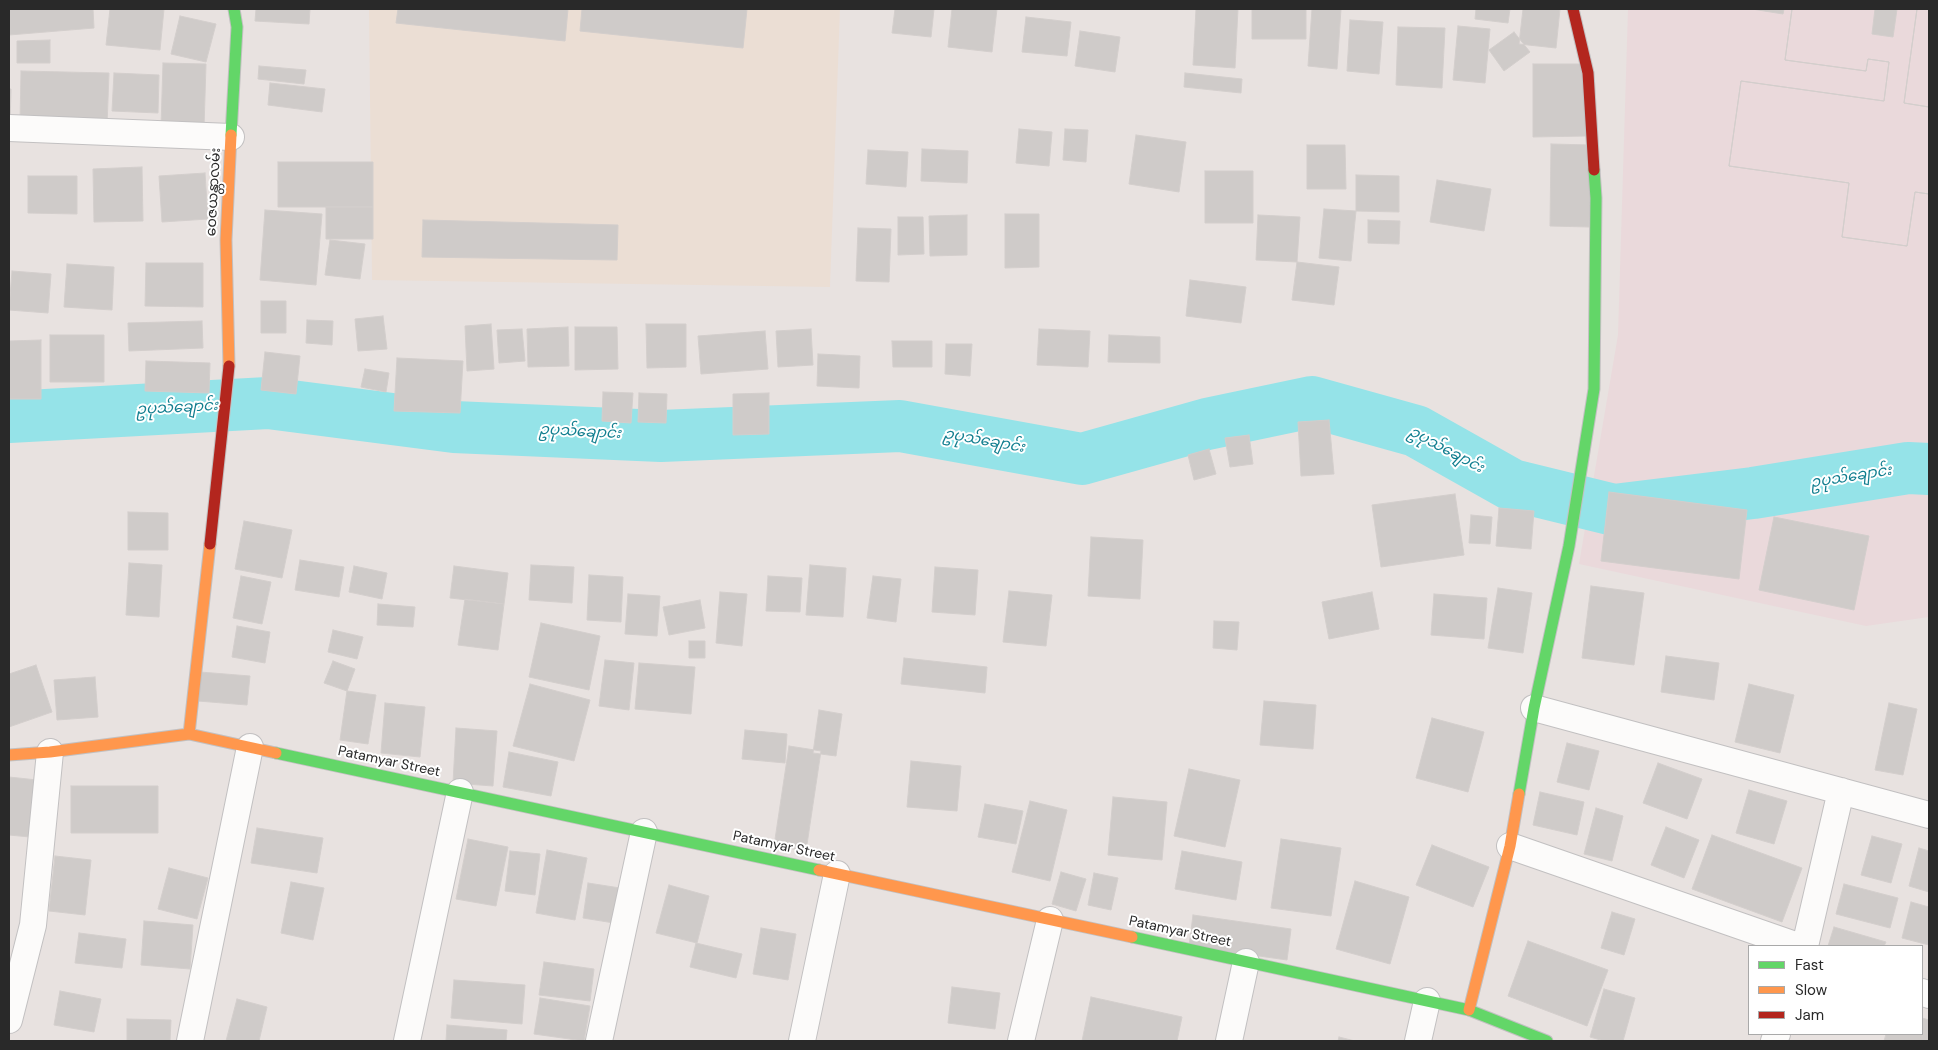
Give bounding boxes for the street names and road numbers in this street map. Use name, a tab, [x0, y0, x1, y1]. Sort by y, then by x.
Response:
street label: ဝေဇယန္တာလမ်း	[203, 147, 225, 237]
street label: Patamyar Street	[336, 743, 442, 781]
street label: Patamyar Street	[731, 828, 837, 866]
street label: Patamyar Street	[1127, 913, 1233, 951]

